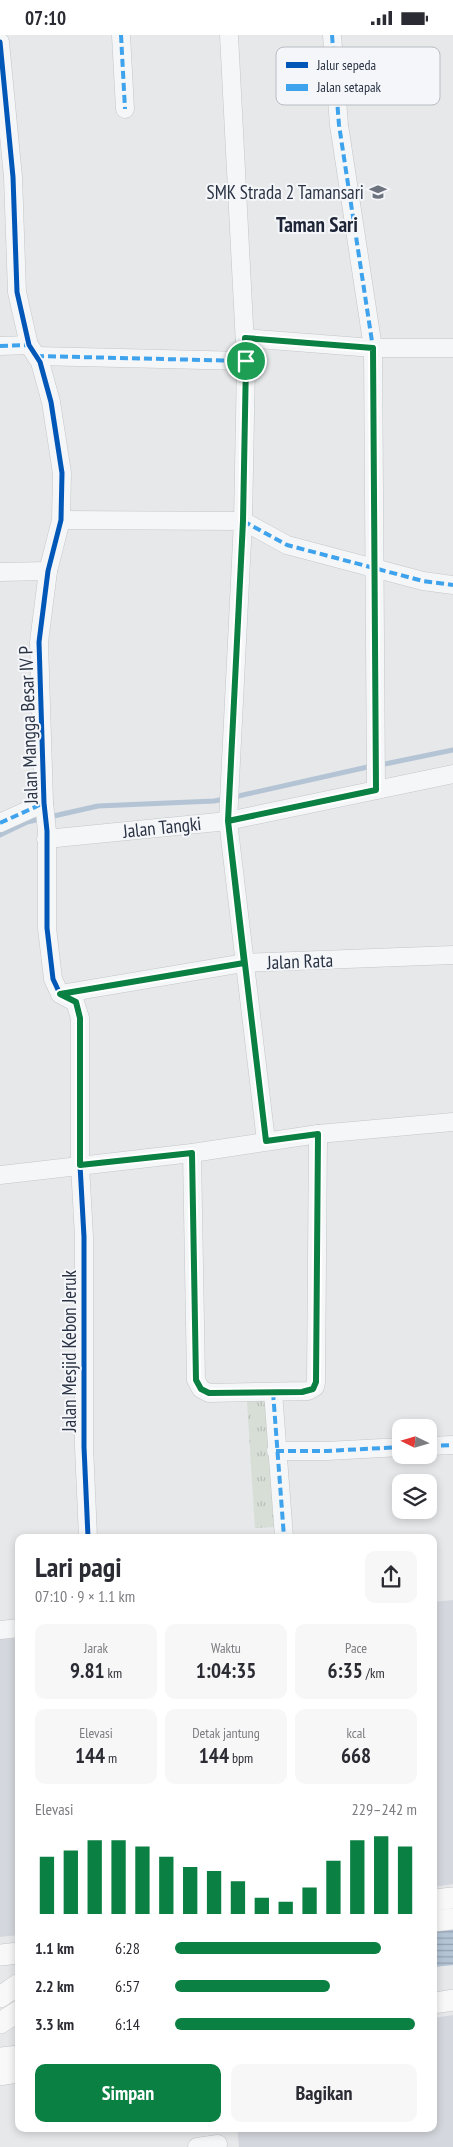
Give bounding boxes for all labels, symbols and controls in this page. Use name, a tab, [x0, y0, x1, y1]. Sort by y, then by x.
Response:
text: 07:10	[25, 6, 66, 30]
legend	[276, 47, 440, 105]
text: Jalur sepeda	[316, 56, 376, 74]
text: Jalan setapak	[316, 78, 382, 96]
place label: SMK Strada 2 Tamansari	[207, 180, 364, 204]
school or university icon: SMK Strada 2 Tamansari	[368, 182, 388, 202]
district label: Taman Sari	[276, 211, 358, 238]
pin	[225, 340, 267, 382]
icon: arrive	[232, 347, 260, 375]
street label: Jalan Mangga Besar IV P	[13, 645, 43, 805]
street label: Jalan Tangki	[121, 811, 202, 843]
street label: Jalan Rata	[266, 948, 333, 974]
street label: Jalan Mesjid Kebon Jeruk	[57, 1269, 81, 1433]
north arrow	[392, 1419, 438, 1464]
map controls	[392, 1419, 437, 1519]
button: layers	[392, 1474, 437, 1519]
text: Lari pagi	[35, 1548, 121, 1585]
button: share	[365, 1551, 417, 1603]
text: 07:10 · 9 × 1.1 km	[35, 1586, 135, 1606]
text: Jarak	[84, 1639, 108, 1657]
text: Waktu	[211, 1639, 241, 1657]
text: Pace	[345, 1639, 367, 1657]
text: 9.81	[70, 1657, 105, 1684]
text: 1:04:35	[196, 1657, 256, 1684]
text: 6:35	[327, 1657, 363, 1684]
text: km	[105, 1664, 122, 1682]
text: /km	[363, 1664, 385, 1682]
text: Elevasi	[79, 1724, 113, 1742]
text: Detak jantung	[192, 1724, 260, 1742]
text: kcal	[346, 1724, 366, 1742]
text: 144	[75, 1742, 105, 1769]
text: 144	[199, 1742, 229, 1769]
text: 668	[341, 1742, 371, 1769]
text: m	[105, 1749, 117, 1767]
text: bpm	[229, 1749, 253, 1767]
text: Elevasi	[35, 1799, 73, 1819]
text: 229–242 m	[352, 1799, 417, 1819]
text: 1.1 km	[35, 1938, 74, 1958]
text: 6:28	[115, 1938, 140, 1958]
text: 2.2 km	[35, 1976, 74, 1996]
text: 6:57	[115, 1976, 140, 1996]
text: 3.3 km	[35, 2014, 74, 2034]
text: 6:14	[115, 2014, 140, 2034]
button: Simpan	[35, 2064, 221, 2122]
button: Bagikan	[231, 2064, 417, 2122]

